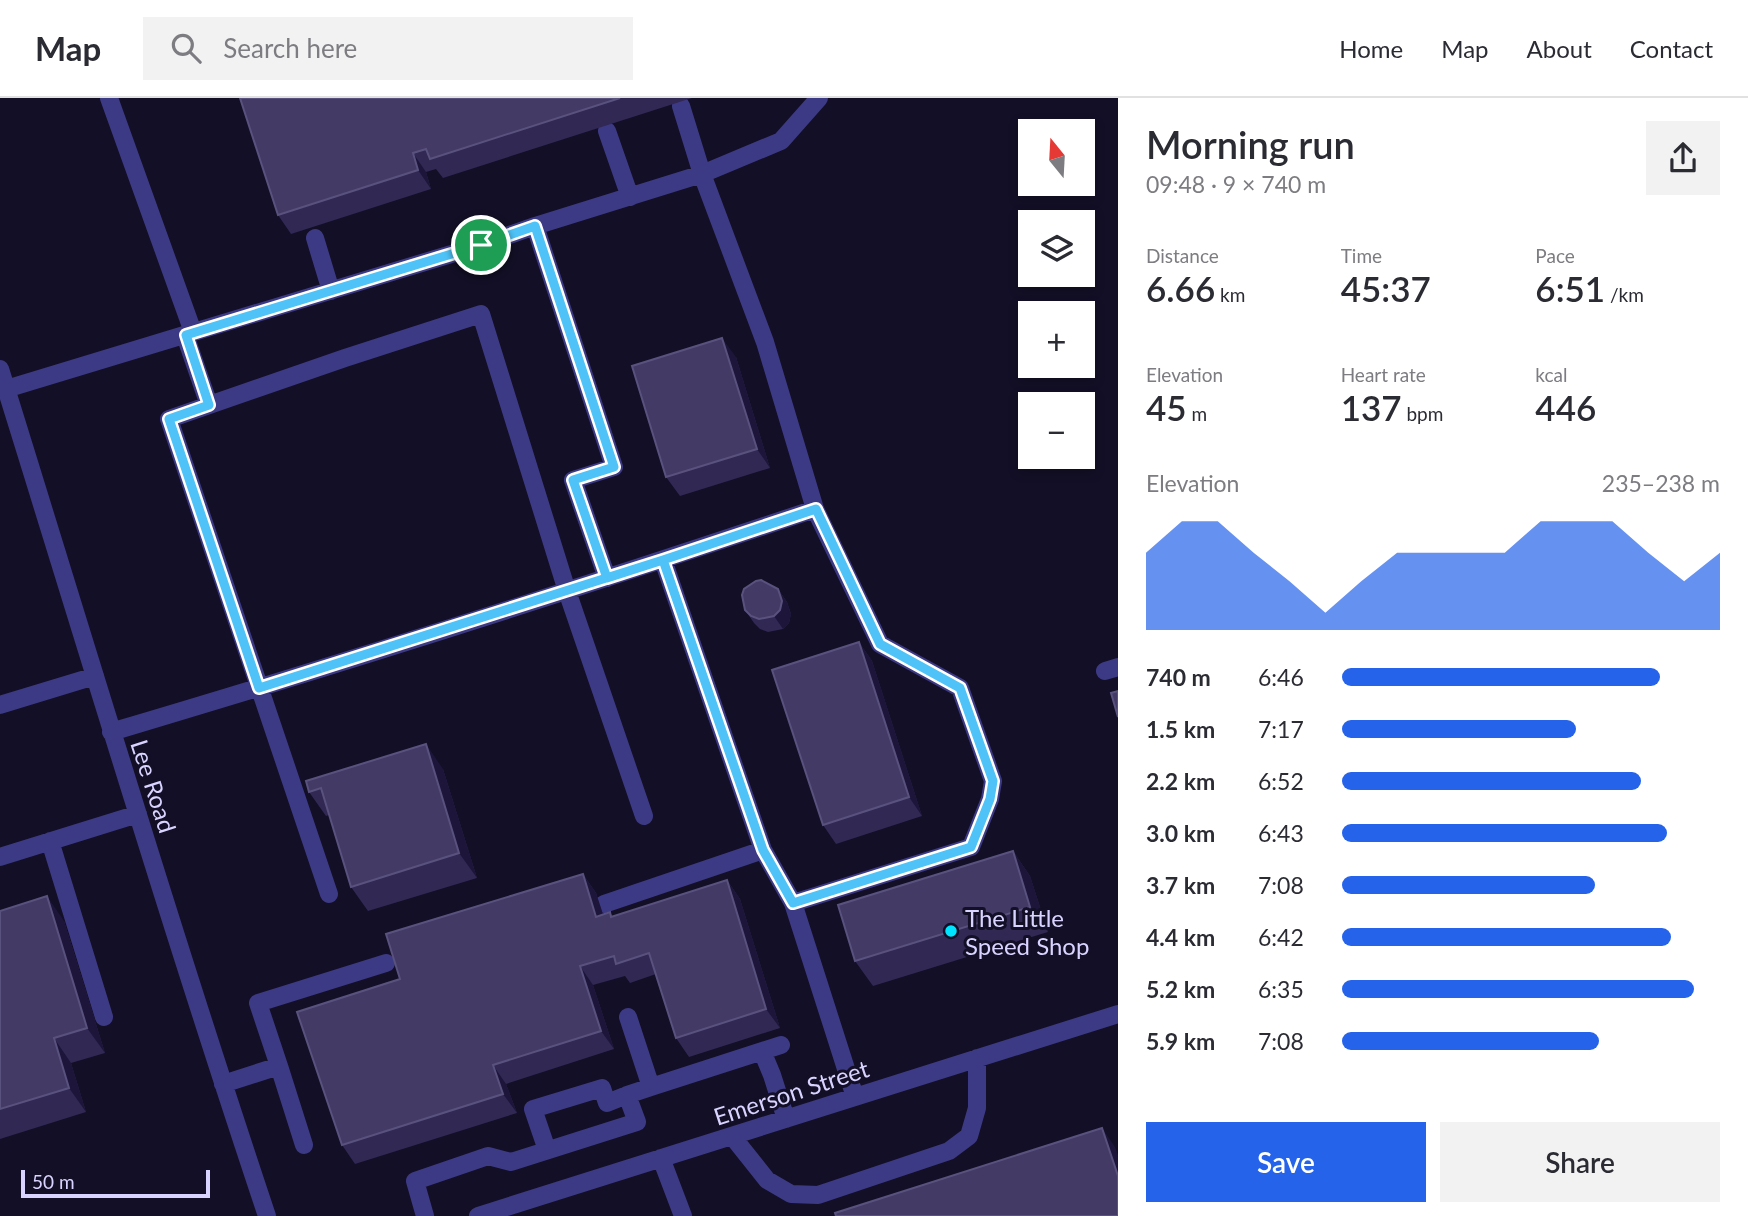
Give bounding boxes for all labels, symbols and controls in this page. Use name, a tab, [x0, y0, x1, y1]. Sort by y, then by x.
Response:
search box	[143, 17, 633, 80]
text: Map	[35, 28, 101, 68]
icon: search	[167, 29, 205, 67]
text: Search here	[223, 32, 357, 64]
text: Home	[1339, 34, 1403, 63]
text: Map	[1441, 34, 1489, 63]
text: About	[1527, 34, 1592, 63]
text: Contact	[1630, 34, 1713, 63]
north arrow	[1018, 119, 1096, 196]
map controls	[1018, 119, 1095, 469]
text: Morning run	[1146, 121, 1355, 167]
button: share	[1646, 121, 1720, 195]
text: 09:48 · 9 × 740 m	[1146, 170, 1326, 198]
button: layers	[1018, 210, 1095, 287]
pin	[451, 215, 511, 275]
icon: arrive	[462, 226, 500, 264]
text: Distance	[1146, 244, 1219, 267]
text: Time	[1341, 244, 1382, 267]
text: Pace	[1535, 244, 1575, 267]
text: 6.66	[1146, 267, 1215, 309]
text: 45:37	[1341, 267, 1431, 309]
text: 6:51	[1535, 267, 1605, 309]
text: km	[1215, 283, 1245, 306]
text: /km	[1605, 283, 1644, 306]
button: +	[1018, 301, 1095, 378]
text: Elevation	[1146, 363, 1223, 386]
text: Heart rate	[1341, 363, 1426, 386]
text: kcal	[1535, 363, 1567, 386]
text: 45	[1146, 386, 1187, 428]
text: 137	[1341, 386, 1402, 428]
text: 446	[1535, 386, 1596, 428]
button: −	[1018, 392, 1095, 469]
text: m	[1187, 402, 1207, 425]
text: bpm	[1402, 402, 1443, 425]
text: Elevation	[1146, 469, 1239, 497]
text: 235–238 m	[1602, 469, 1720, 497]
text: 740 m	[1146, 663, 1211, 691]
text: 6:46	[1258, 663, 1304, 691]
text: 1.5 km	[1146, 715, 1215, 743]
text: 7:17	[1258, 715, 1304, 743]
street label: Lee Road	[125, 736, 183, 836]
text: 2.2 km	[1146, 767, 1215, 795]
text: 6:52	[1258, 767, 1304, 795]
text: 3.0 km	[1146, 819, 1215, 847]
text: 6:43	[1258, 819, 1304, 847]
text: 3.7 km	[1146, 871, 1215, 899]
text: 7:08	[1258, 871, 1304, 899]
place label: The Little Speed Shop	[965, 903, 1089, 960]
marker: The Little Speed Shop	[943, 923, 959, 939]
text: 4.4 km	[1146, 923, 1215, 951]
text: 6:42	[1258, 923, 1304, 951]
text: 5.2 km	[1146, 975, 1215, 1003]
text: 6:35	[1258, 975, 1304, 1003]
text: 5.9 km	[1146, 1027, 1215, 1055]
text: 7:08	[1258, 1027, 1304, 1055]
street label: Emerson Street	[710, 1053, 873, 1131]
button: Save	[1146, 1122, 1426, 1202]
button: Share	[1440, 1122, 1720, 1202]
scale bar	[21, 1167, 210, 1199]
text: 50 m	[32, 1170, 75, 1193]

